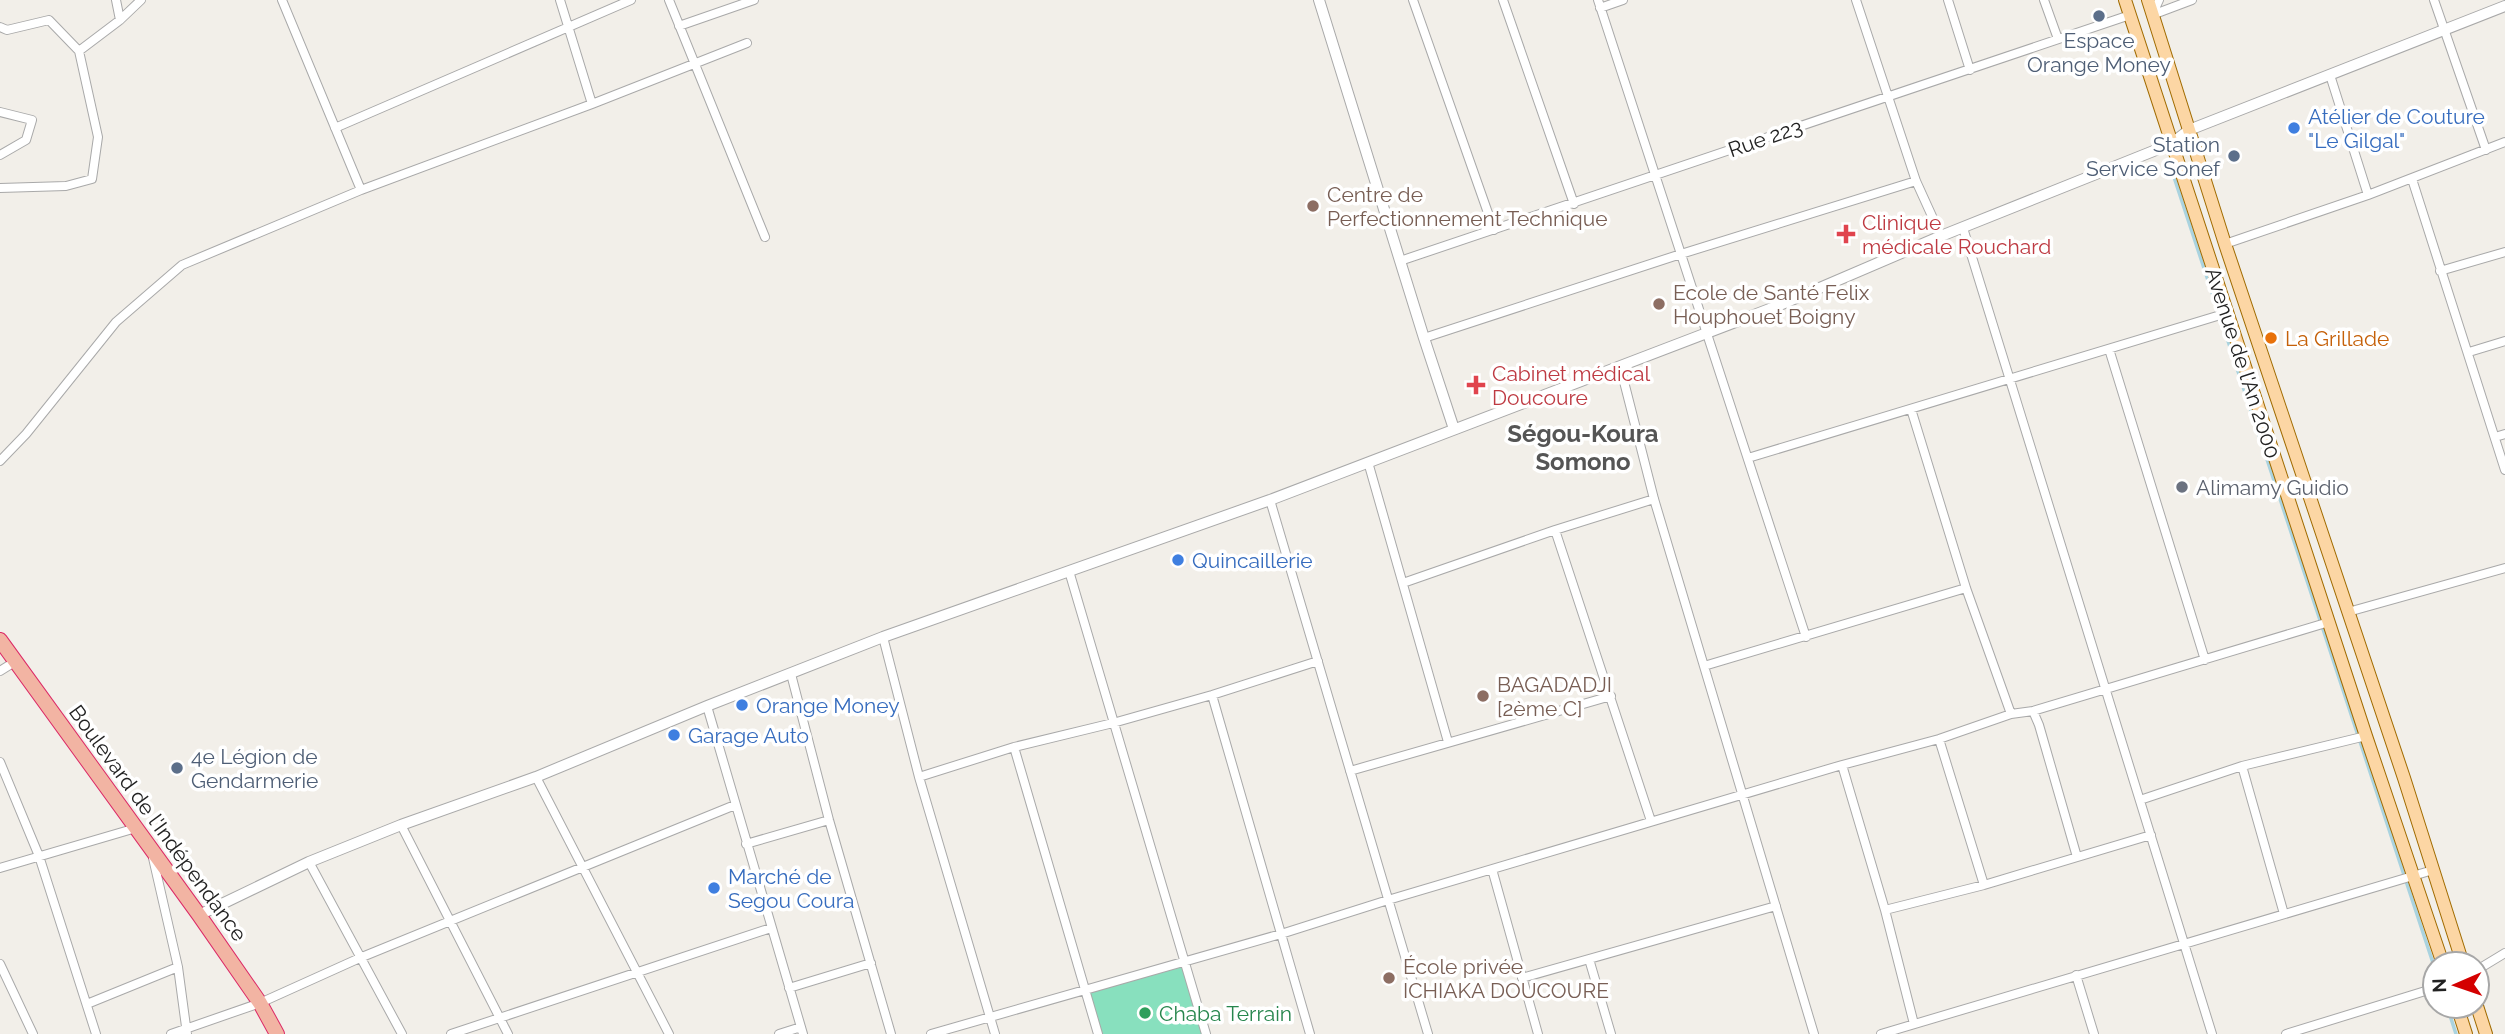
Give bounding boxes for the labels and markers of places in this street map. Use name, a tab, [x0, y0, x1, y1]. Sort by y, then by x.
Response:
marker: Espace Orange Money	[2091, 8, 2107, 24]
place label: Espace Orange Money	[2027, 28, 2171, 77]
place label: Atélier de Couture "Le Gilgal"	[2308, 104, 2485, 153]
marker: Atélier de Couture "Le Gilgal"	[2286, 120, 2302, 136]
place label: Station Service Sonef	[2086, 132, 2221, 181]
marker: Station Service Sonef	[2226, 148, 2242, 164]
place label: Centre de Perfectionnement Technique	[1327, 182, 1608, 231]
marker: Centre de Perfectionnement Technique	[1305, 198, 1321, 214]
place label: Clinique médicale Rouchard	[1862, 210, 2051, 259]
marker: Clinique médicale Rouchard	[1836, 224, 1856, 244]
place label: Ecole de Santé Felix Houphouet Boigny	[1673, 280, 1870, 329]
marker: Ecole de Santé Felix Houphouet Boigny	[1651, 296, 1667, 312]
place label: La Grillade	[2285, 326, 2389, 351]
marker: La Grillade	[2263, 330, 2279, 346]
place label: Cabinet médical Doucoure	[1492, 361, 1650, 410]
marker: Cabinet médical Doucoure	[1466, 375, 1486, 395]
place label: Alimamy Guidio	[2196, 475, 2349, 500]
marker: Alimamy Guidio	[2174, 479, 2190, 495]
place label: Quincaillerie	[1192, 548, 1313, 573]
marker: Quincaillerie	[1170, 552, 1186, 568]
place label: BAGADADJI [2ème C]	[1497, 672, 1612, 721]
marker: BAGADADJI [2ème C]	[1475, 688, 1491, 704]
place label: Orange Money	[756, 693, 900, 718]
marker: Orange Money	[734, 697, 750, 713]
place label: Garage Auto	[688, 723, 809, 748]
marker: Garage Auto	[666, 727, 682, 743]
place label: 4e Légion de Gendarmerie	[191, 744, 318, 793]
marker: 4e Légion de Gendarmerie	[169, 760, 185, 776]
place label: Marché de Segou Coura	[728, 864, 855, 913]
marker: Marché de Segou Coura	[706, 880, 722, 896]
place label: École privée ICHIAKA DOUCOURE	[1403, 954, 1609, 1003]
marker: École privée ICHIAKA DOUCOURE	[1381, 970, 1397, 986]
place label: Chaba Terrain	[1159, 1001, 1292, 1026]
marker: Chaba Terrain	[1137, 1005, 1153, 1021]

